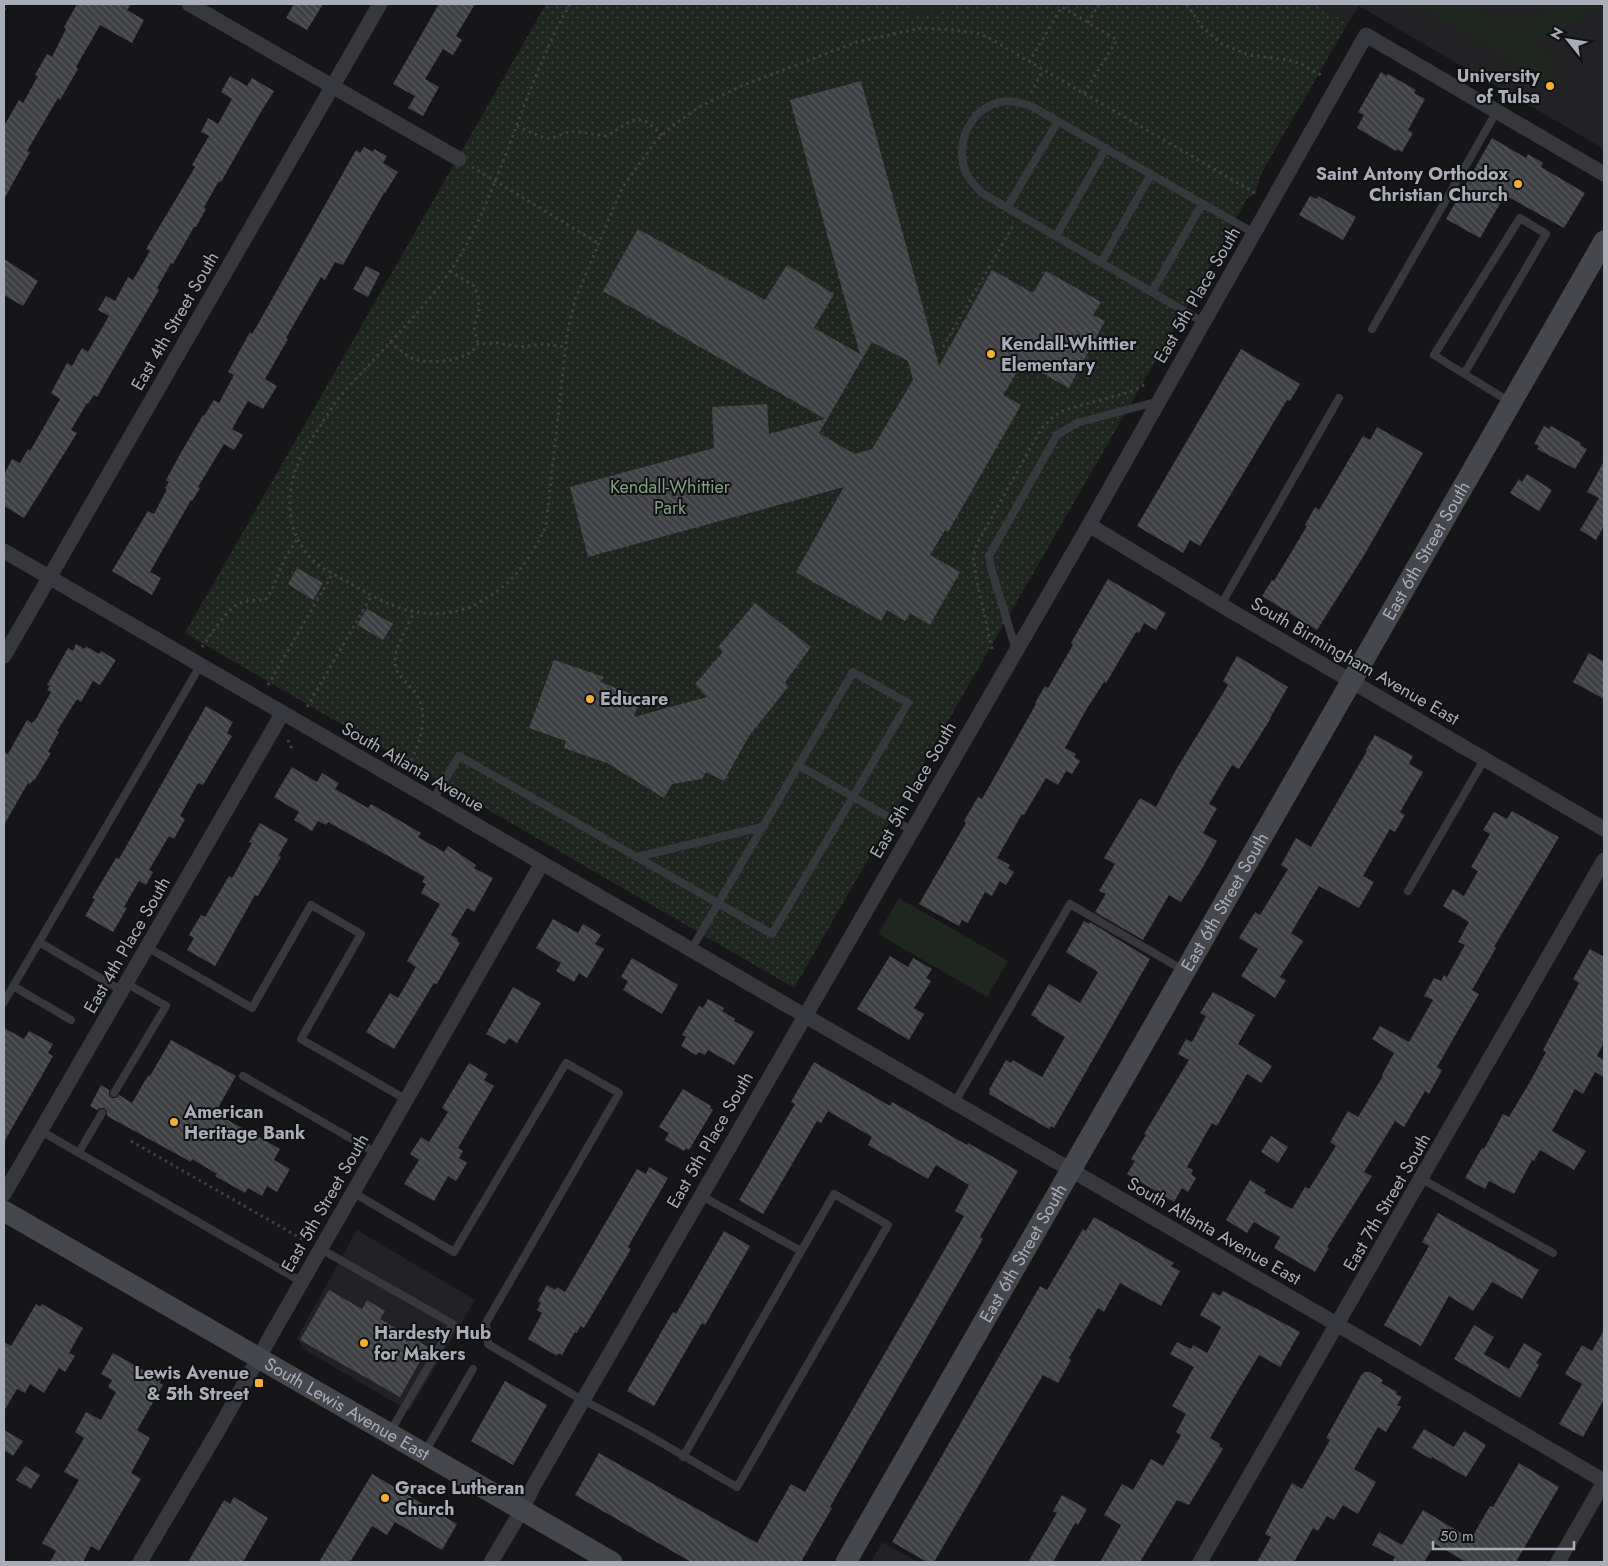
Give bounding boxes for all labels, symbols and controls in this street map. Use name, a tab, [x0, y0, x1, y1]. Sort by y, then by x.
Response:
north arrow	[1543, 15, 1593, 65]
text: N	[1545, 24, 1568, 43]
place label: University of Tulsa	[1457, 63, 1541, 110]
marker: University of Tulsa	[1544, 80, 1556, 92]
place label: Saint Antony Orthodox Christian Church	[1316, 161, 1508, 208]
marker: Saint Antony Orthodox Christian Church	[1512, 178, 1524, 190]
street label: East 5th Place South	[1147, 222, 1247, 368]
street label: East 4th Street South	[125, 247, 225, 395]
place label: Kendall-Whittier Elementary	[1001, 331, 1137, 378]
marker: Kendall-Whittier Elementary	[985, 348, 997, 360]
park label: Kendall-Whittier Park	[610, 474, 731, 521]
street label: East 6th Street South	[1376, 476, 1477, 625]
street label: South Birmingham Avenue East	[1246, 591, 1465, 732]
place label: Educare	[600, 686, 668, 712]
marker: Educare	[584, 693, 596, 705]
street label: South Atlanta Avenue	[337, 715, 489, 819]
street label: East 5th Place South	[863, 717, 963, 863]
street label: East 6th Street South	[1175, 828, 1275, 976]
street label: East 4th Place South	[77, 872, 177, 1018]
street label: East 5th Place South	[660, 1067, 760, 1213]
place label: American Heritage Bank	[183, 1099, 306, 1146]
marker: American Heritage Bank	[168, 1116, 180, 1128]
street label: East 7th Street South	[1337, 1128, 1437, 1276]
street label: East 5th Street South	[275, 1129, 375, 1277]
street label: South Atlanta Avenue East	[1122, 1171, 1306, 1292]
street label: East 6th Street South	[973, 1179, 1073, 1328]
place label: Hardesty Hub for Makers	[374, 1320, 491, 1367]
marker: Hardesty Hub for Makers	[358, 1337, 370, 1349]
street label: South Lewis Avenue East	[260, 1351, 435, 1467]
place label: Lewis Avenue & 5th Street	[134, 1360, 249, 1407]
marker: Lewis Avenue & 5th Street	[253, 1377, 265, 1389]
place label: Grace Lutheran Church	[395, 1475, 525, 1522]
marker: Grace Lutheran Church	[379, 1492, 391, 1504]
scale bar	[1433, 1518, 1574, 1550]
text: 50 m	[1440, 1525, 1474, 1547]

